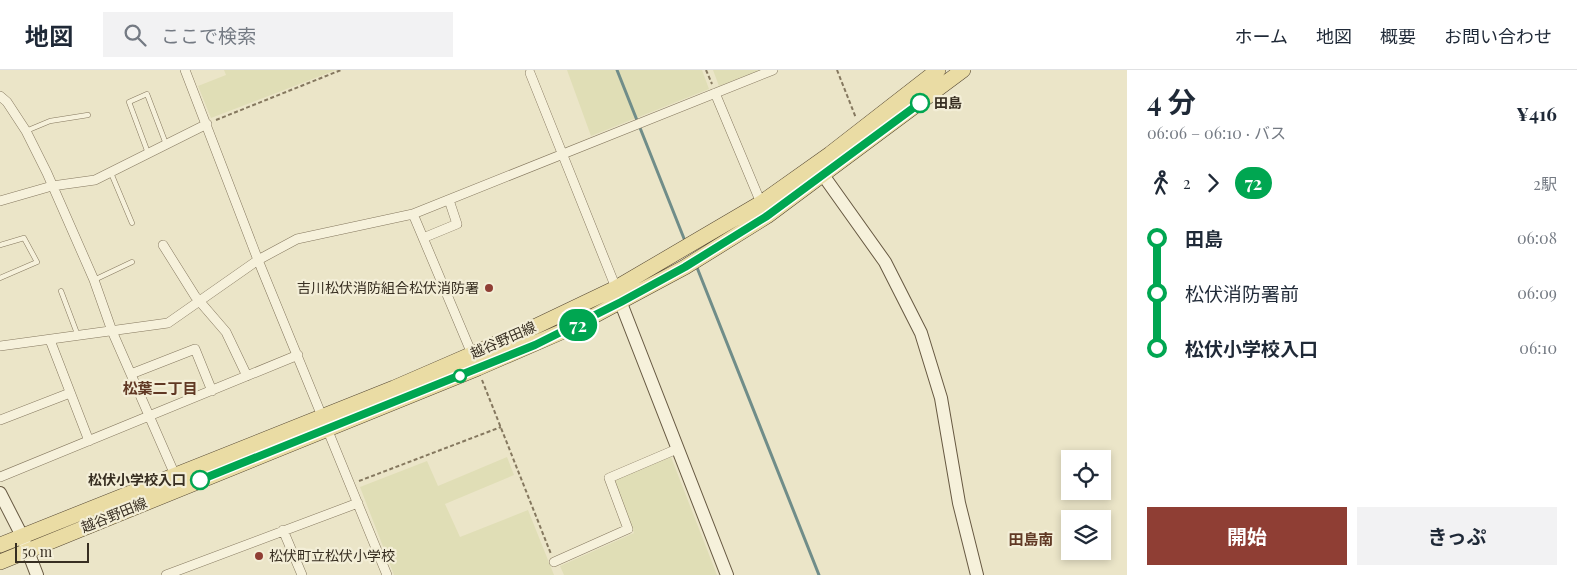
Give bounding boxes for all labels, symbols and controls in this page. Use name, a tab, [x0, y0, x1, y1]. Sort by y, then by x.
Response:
search box	[103, 12, 453, 57]
text: 地図	[25, 19, 73, 51]
icon: search	[121, 21, 149, 49]
text: ここで検索	[161, 22, 256, 48]
text: ホーム	[1235, 24, 1288, 48]
text: 地図	[1316, 24, 1352, 48]
text: 概要	[1380, 24, 1416, 48]
text: お問い合わせ	[1444, 24, 1552, 48]
text: 4 分	[1147, 82, 1196, 119]
marker: 田島	[910, 93, 930, 113]
place label: 田島	[934, 93, 962, 112]
text: ¥416	[1516, 100, 1557, 126]
text: 06:06 – 06:10 · バス	[1147, 122, 1286, 143]
icon: walk	[1147, 169, 1175, 197]
icon: forward	[1199, 169, 1227, 197]
text: 72	[1245, 171, 1262, 195]
text: 2	[1183, 172, 1191, 193]
text: 2駅	[1533, 173, 1557, 194]
text: 田島	[1185, 225, 1223, 251]
text: 06:08	[1517, 227, 1557, 248]
place label: 吉川松伏消防組合松伏消防署	[297, 278, 479, 297]
text: 松伏消防署前	[1185, 280, 1299, 306]
marker: 吉川松伏消防組合松伏消防署	[483, 282, 495, 294]
text: 06:09	[1517, 282, 1557, 303]
line badge: 72	[556, 309, 600, 341]
text: 72	[569, 313, 587, 337]
street label: 越谷野田線	[467, 317, 539, 362]
text: 松伏小学校入口	[1185, 335, 1318, 361]
text: 06:10	[1519, 337, 1557, 358]
unlabelled marker	[453, 369, 467, 383]
district label: 松葉二丁目	[122, 378, 198, 398]
map controls	[1061, 450, 1111, 560]
button: locate	[1061, 450, 1111, 500]
place label: 松伏小学校入口	[88, 470, 186, 489]
marker: 松伏小学校入口	[190, 470, 210, 490]
street label: 越谷野田線	[78, 493, 150, 536]
button: 開始	[1147, 507, 1347, 565]
button: きっぷ	[1357, 507, 1557, 565]
button: layers	[1061, 510, 1111, 560]
district label: 田島南	[1008, 529, 1054, 549]
scale bar	[15, 540, 89, 563]
text: 50 m	[22, 542, 52, 561]
place label: 松伏町立松伏小学校	[269, 546, 395, 565]
marker: 松伏町立松伏小学校	[253, 550, 265, 562]

